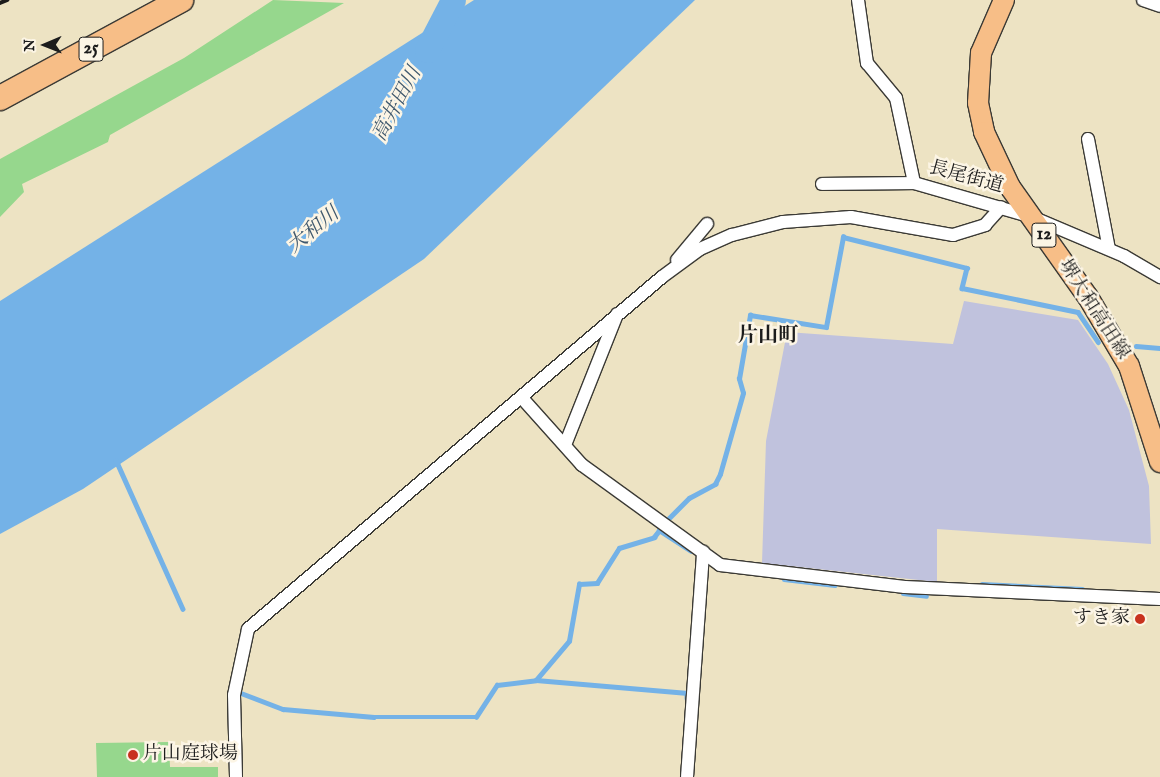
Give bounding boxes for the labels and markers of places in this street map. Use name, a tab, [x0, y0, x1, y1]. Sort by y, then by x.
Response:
place label: すき家	[1073, 608, 1130, 630]
marker: すき家	[1134, 613, 1146, 625]
place label: 片山庭球場	[143, 744, 238, 766]
marker: 片山庭球場	[127, 749, 139, 761]

